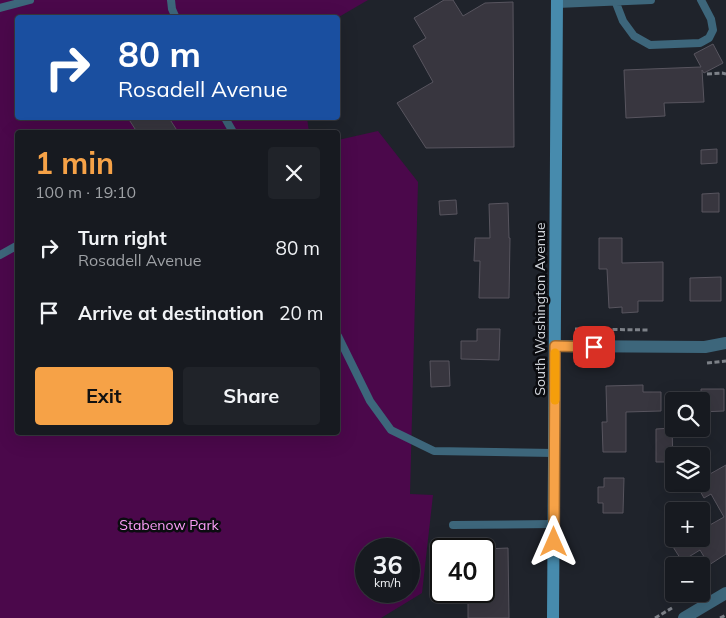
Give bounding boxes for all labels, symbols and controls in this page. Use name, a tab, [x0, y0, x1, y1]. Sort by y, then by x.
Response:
text: 80 m	[118, 32, 201, 76]
icon: right	[35, 35, 100, 100]
text: Rosadell Avenue	[118, 75, 288, 103]
text: 1 min	[35, 144, 114, 182]
button: close	[268, 147, 320, 199]
text: 100 m · 19:10	[35, 182, 136, 202]
street label: South Washington Avenue	[531, 222, 549, 396]
text: Turn right	[78, 226, 167, 250]
icon: right	[35, 234, 63, 262]
text: 80 m	[276, 236, 320, 260]
text: Rosadell Avenue	[78, 250, 201, 270]
icon: arrive	[35, 299, 63, 327]
text: Arrive at destination	[78, 301, 264, 325]
text: 20 m	[279, 301, 323, 325]
pin	[573, 326, 615, 368]
icon: arrive	[580, 333, 608, 361]
button: Exit	[35, 367, 173, 425]
button: Share	[183, 367, 320, 425]
map controls	[665, 392, 710, 602]
button: search	[665, 392, 710, 437]
button: layers	[665, 447, 710, 492]
button: +	[665, 502, 710, 547]
position arrow	[527, 515, 579, 567]
park label: Stabenow Park	[119, 516, 219, 534]
speed limit sign: 40	[430, 538, 495, 603]
text: 36	[372, 549, 403, 580]
button: −	[665, 557, 710, 602]
text: km/h	[374, 575, 401, 590]

